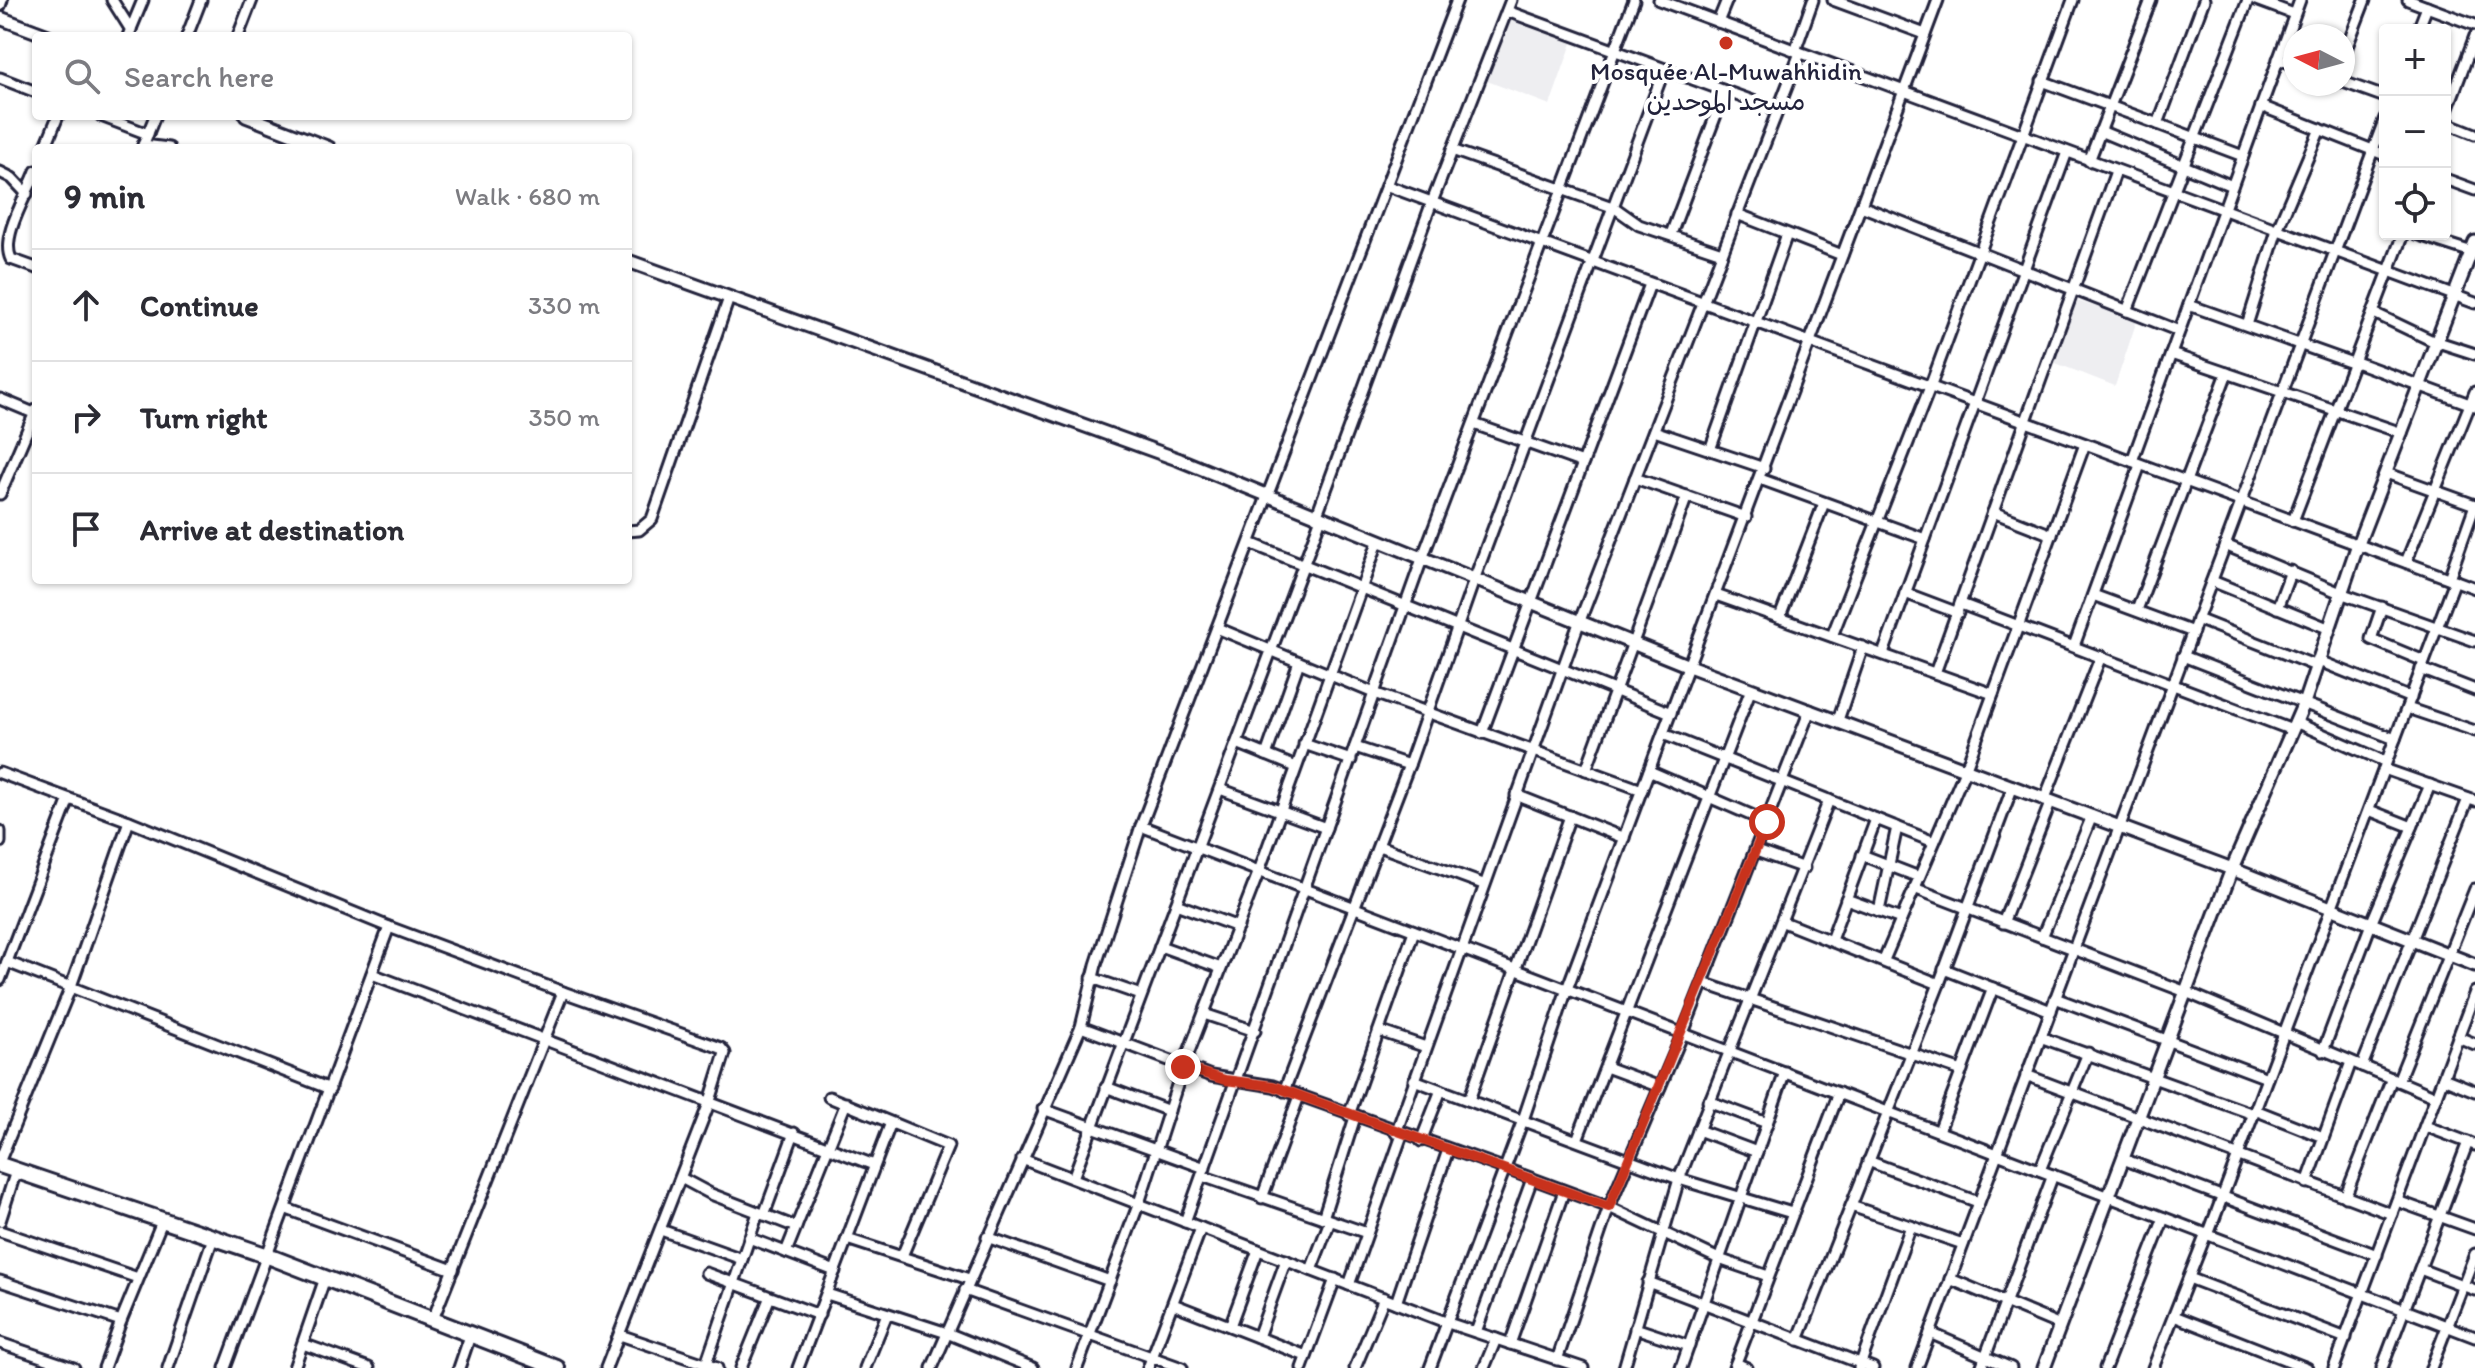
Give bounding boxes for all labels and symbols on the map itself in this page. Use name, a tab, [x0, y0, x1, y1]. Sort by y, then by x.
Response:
north arrow	[2283, 24, 2355, 96]
marker: Mosquée Al-Muwahhidin مسجد الموحدين	[1717, 34, 1735, 52]
place label: Mosquée Al-Muwahhidin مسجد الموحدين	[1590, 55, 1862, 117]
route start	[1749, 804, 1785, 840]
route end	[1165, 1049, 1201, 1085]

